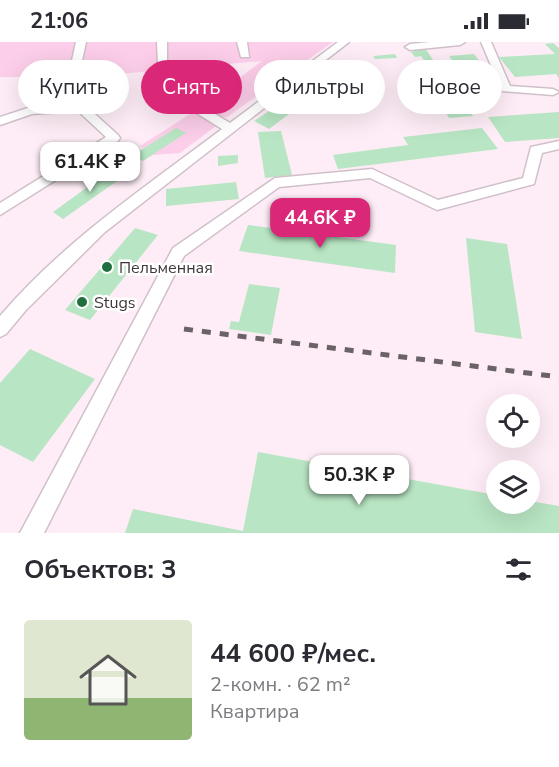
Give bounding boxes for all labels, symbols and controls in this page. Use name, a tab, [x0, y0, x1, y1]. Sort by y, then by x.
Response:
text: 21:06	[30, 6, 88, 36]
chip: Купить	[18, 60, 129, 114]
chip: Снять	[141, 60, 242, 114]
chip: Фильтры	[254, 60, 385, 114]
chip: Новое	[397, 60, 502, 114]
pin: 61.4K ₽	[35, 142, 145, 193]
text: 61.4K ₽	[54, 148, 126, 175]
pin: 44.6K ₽	[265, 198, 375, 249]
text: 44.6K ₽	[284, 204, 356, 231]
place label: Пельменная	[119, 257, 213, 279]
marker: Пельменная	[100, 260, 114, 274]
place label: Stugs	[94, 292, 135, 314]
marker: Stugs	[75, 295, 89, 309]
map controls	[486, 394, 540, 514]
button: locate	[486, 394, 540, 448]
pin: 50.3K ₽	[304, 455, 414, 506]
button: layers	[486, 460, 540, 514]
text: 50.3K ₽	[323, 461, 395, 488]
text: Объектов: 3	[24, 552, 177, 587]
icon: filters	[502, 553, 535, 586]
text: 44 600 ₽/мес.	[210, 636, 376, 671]
icon: home	[72, 644, 144, 716]
text: 2-комн. · 62 m²	[210, 671, 351, 698]
text: Квартира	[210, 698, 300, 725]

